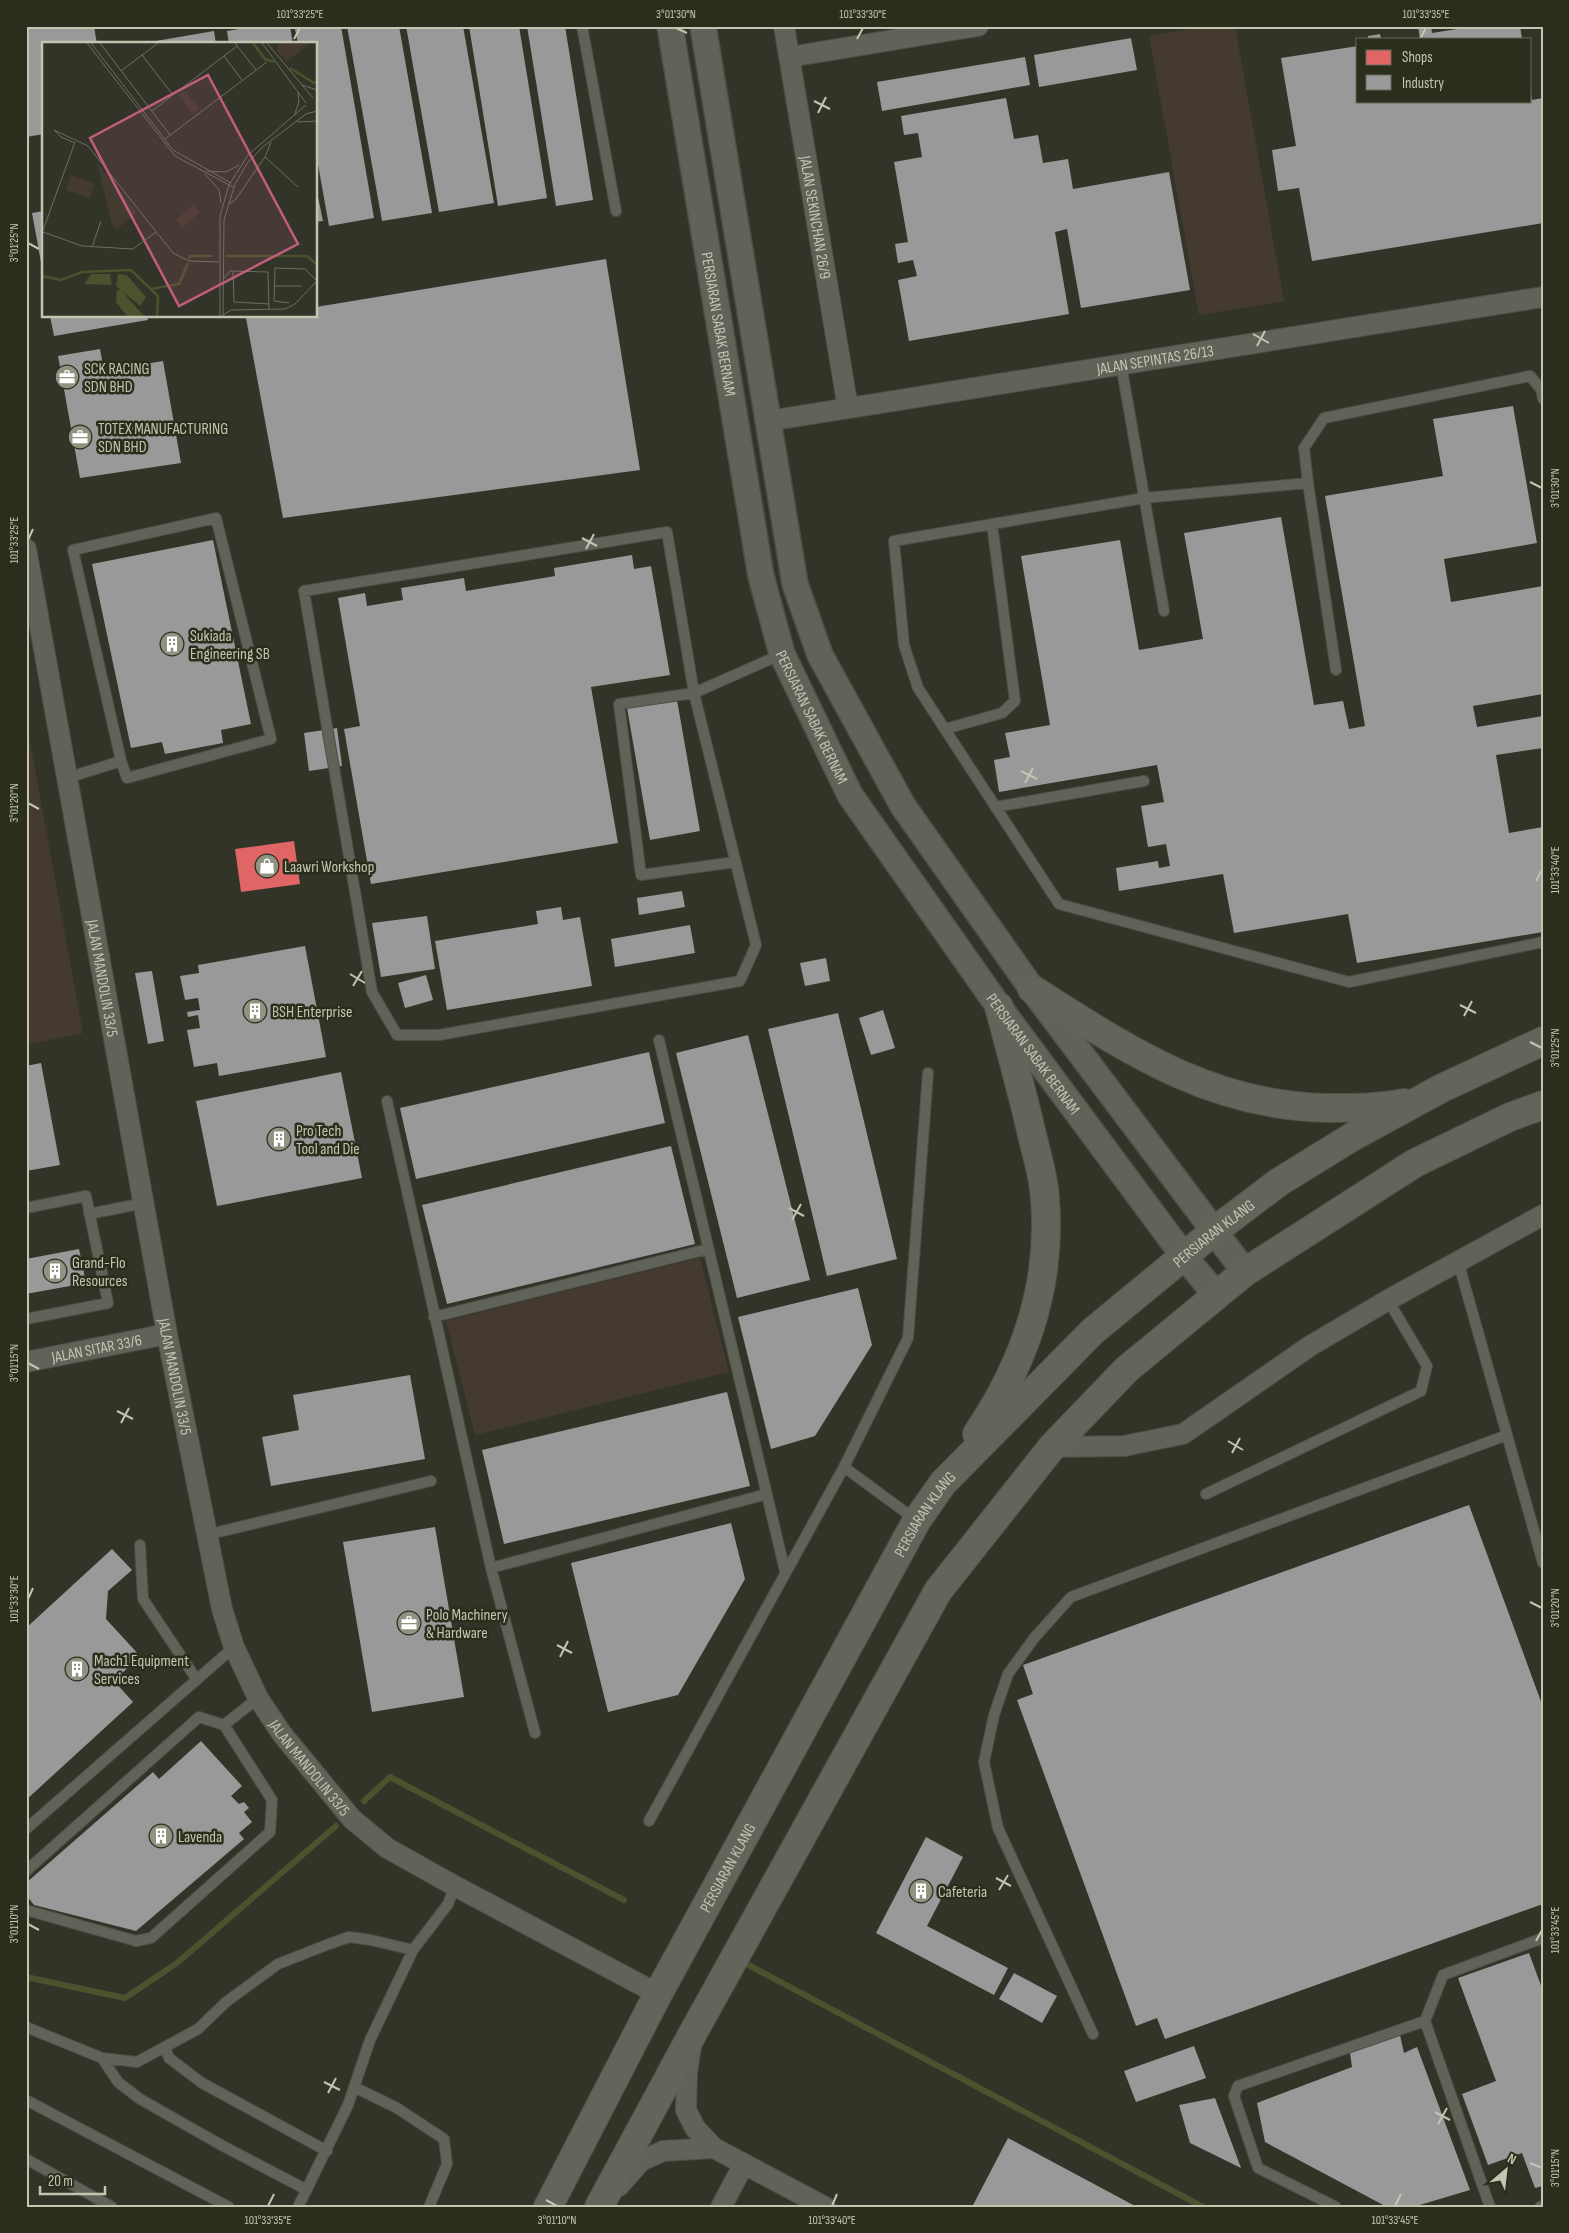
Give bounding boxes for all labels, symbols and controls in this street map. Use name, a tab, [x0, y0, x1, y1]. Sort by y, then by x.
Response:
text: 101°33'25"E	[277, 7, 323, 22]
text: 3°01'30"N	[656, 7, 696, 22]
text: 101°33'30"E	[839, 7, 887, 22]
text: 101°33'35"E	[1403, 7, 1450, 22]
legend	[1356, 38, 1532, 102]
inset map	[42, 42, 318, 318]
text: Shops	[1402, 48, 1433, 67]
text: Industry	[1402, 74, 1444, 93]
street label: JALAN SEKINCHAN 26/9	[795, 154, 834, 281]
text: 3°01'25"N	[7, 223, 22, 263]
street label: PERSIARAN SABAK BERNAM	[697, 251, 739, 398]
street label: JALAN SEPINTAS 26/13	[1094, 342, 1215, 379]
place label: SCK RACING SDN BHD	[84, 360, 150, 397]
office icon: SCK RACING SDN BHD	[54, 364, 80, 390]
place label: TOTEX MANUFACTURING SDN BHD	[98, 420, 228, 457]
office icon: TOTEX MANUFACTURING SDN BHD	[67, 424, 93, 450]
text: 3°01'30"N	[1548, 468, 1563, 508]
text: 101°33'25"E	[7, 517, 22, 563]
place label: Sukiada Engineering SB	[190, 627, 270, 664]
building icon: Sukiada Engineering SB	[159, 631, 185, 657]
street label: PERSIARAN SABAK BERNAM	[771, 648, 851, 787]
text: 3°01'20"N	[7, 783, 22, 823]
text: 101°33'40"E	[1548, 846, 1563, 894]
shop icon: Laawri Workshop	[254, 853, 280, 879]
place label: Laawri Workshop	[284, 858, 374, 877]
street label: JALAN MANDOLIN 33/5	[82, 917, 121, 1038]
street label: PERSIARAN SABAK BERNAM	[981, 990, 1083, 1119]
building icon: BSH Enterprise	[242, 998, 268, 1024]
place label: BSH Enterprise	[272, 1003, 352, 1022]
text: 3°01'25"N	[1548, 1028, 1563, 1068]
place label: Pro Tech Tool and Die	[296, 1122, 360, 1159]
building icon: Pro Tech Tool and Die	[266, 1126, 292, 1152]
street label: PERSIARAN KLANG	[1170, 1196, 1259, 1272]
place label: Grand-Flo Resources	[72, 1254, 128, 1291]
building icon: Grand-Flo Resources	[42, 1258, 68, 1284]
street label: JALAN MANDOLIN 33/5	[153, 1316, 195, 1437]
street label: JALAN SITAR 33/6	[49, 1331, 144, 1368]
text: 3°01'15"N	[7, 1344, 22, 1382]
street label: PERSIARAN KLANG	[891, 1468, 960, 1561]
text: 101°33'30"E	[7, 1575, 22, 1623]
text: 3°01'20"N	[1548, 1588, 1563, 1628]
place label: Polo Machinery & Hardware	[426, 1606, 508, 1643]
office icon: Polo Machinery & Hardware	[396, 1610, 422, 1636]
place label: Mach1 Equipment Services	[94, 1652, 189, 1689]
building icon: Mach1 Equipment Services	[64, 1656, 90, 1682]
street label: JALAN MANDOLIN 33/5	[264, 1716, 354, 1820]
street label: PERSIARAN KLANG	[696, 1820, 761, 1916]
building icon: Lavenda	[148, 1823, 174, 1849]
place label: Lavenda	[178, 1828, 222, 1847]
building icon: Cafeteria	[908, 1878, 934, 1904]
place label: Cafeteria	[938, 1883, 987, 1902]
text: 3°01'10"N	[7, 1905, 22, 1943]
text: 101°33'45"E	[1548, 1906, 1563, 1953]
north arrow	[1482, 2146, 1532, 2196]
text: 3°01'15"N	[1548, 2149, 1563, 2187]
text: N	[1505, 2150, 1519, 2168]
scale bar	[40, 2163, 105, 2195]
text: 20 m	[48, 2172, 73, 2191]
text: 101°33'35"E	[245, 2213, 292, 2228]
text: 3°01'10"N	[538, 2213, 576, 2228]
text: 101°33'40"E	[808, 2213, 856, 2228]
text: 101°33'45"E	[1372, 2213, 1419, 2228]

